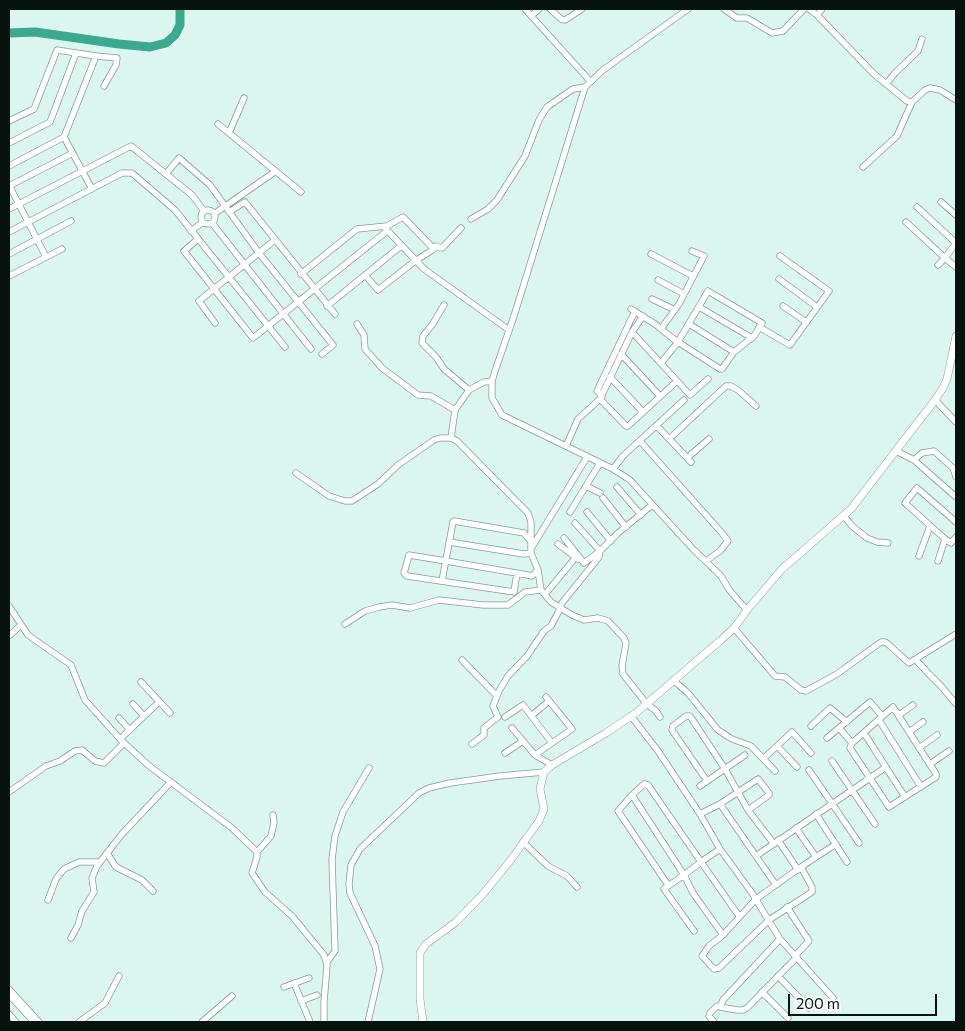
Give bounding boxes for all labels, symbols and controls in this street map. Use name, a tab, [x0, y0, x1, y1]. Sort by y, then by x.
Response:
scale bar	[790, 984, 939, 1016]
text: 200 m	[796, 994, 840, 1012]

